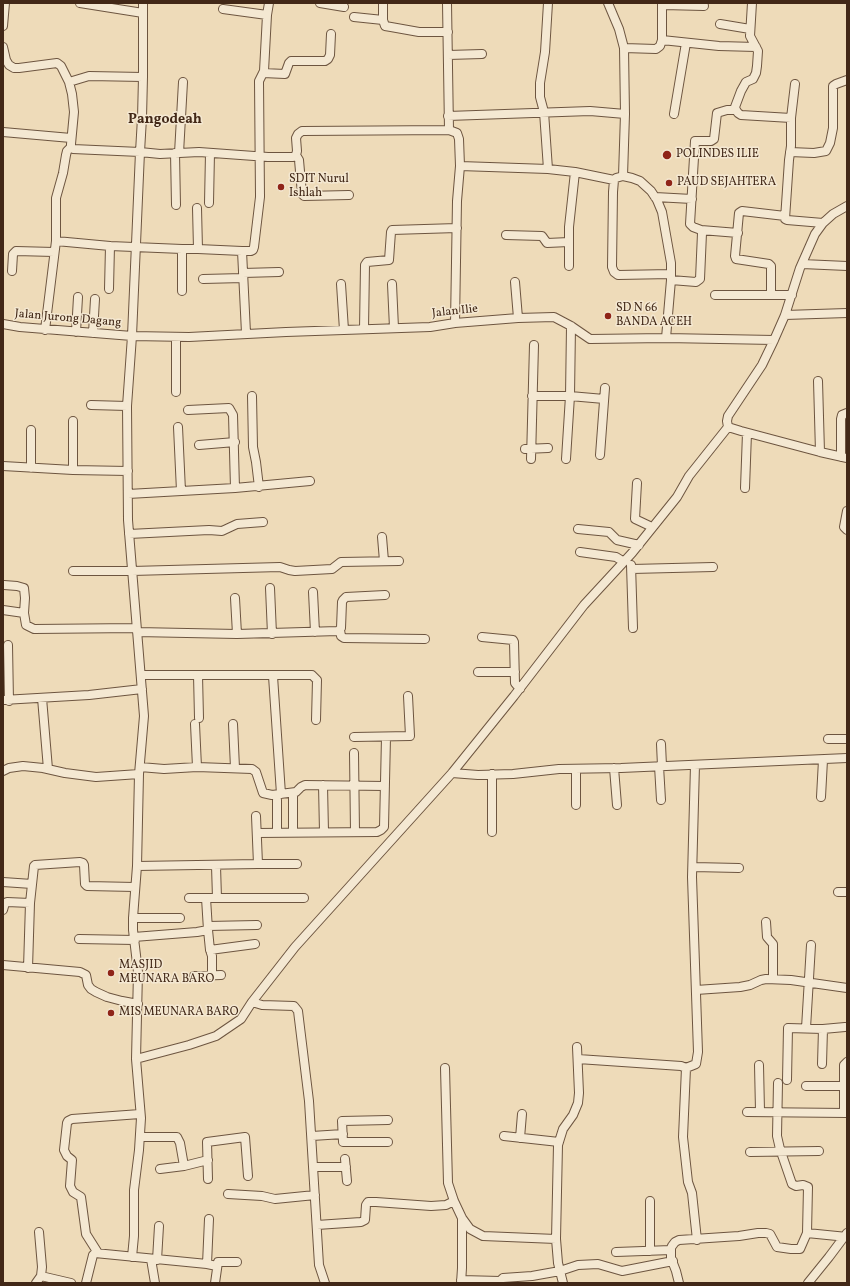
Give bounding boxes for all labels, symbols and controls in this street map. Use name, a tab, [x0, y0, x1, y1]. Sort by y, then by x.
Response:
district label: Pangodeah	[128, 112, 202, 128]
place label: POLINDES ILIE	[676, 148, 759, 162]
marker: POLINDES ILIE	[661, 149, 673, 161]
place label: SDIT Nurul Ishlah	[289, 173, 349, 201]
place label: PAUD SEJAHTERA	[677, 176, 776, 190]
marker: PAUD SEJAHTERA	[664, 178, 674, 188]
marker: SDIT Nurul Ishlah	[276, 182, 286, 192]
street label: Jalan Ilie	[431, 302, 479, 322]
place label: SD N 66 BANDA ACEH	[616, 302, 692, 330]
street label: Jalan Jurong Dagang	[14, 307, 122, 331]
marker: SD N 66 BANDA ACEH	[603, 311, 613, 321]
place label: MASJID MEUNARA BARO	[119, 959, 214, 987]
marker: MASJID MEUNARA BARO	[106, 968, 116, 978]
place label: MIS MEUNARA BARO	[119, 1006, 239, 1020]
marker: MIS MEUNARA BARO	[106, 1008, 116, 1018]

